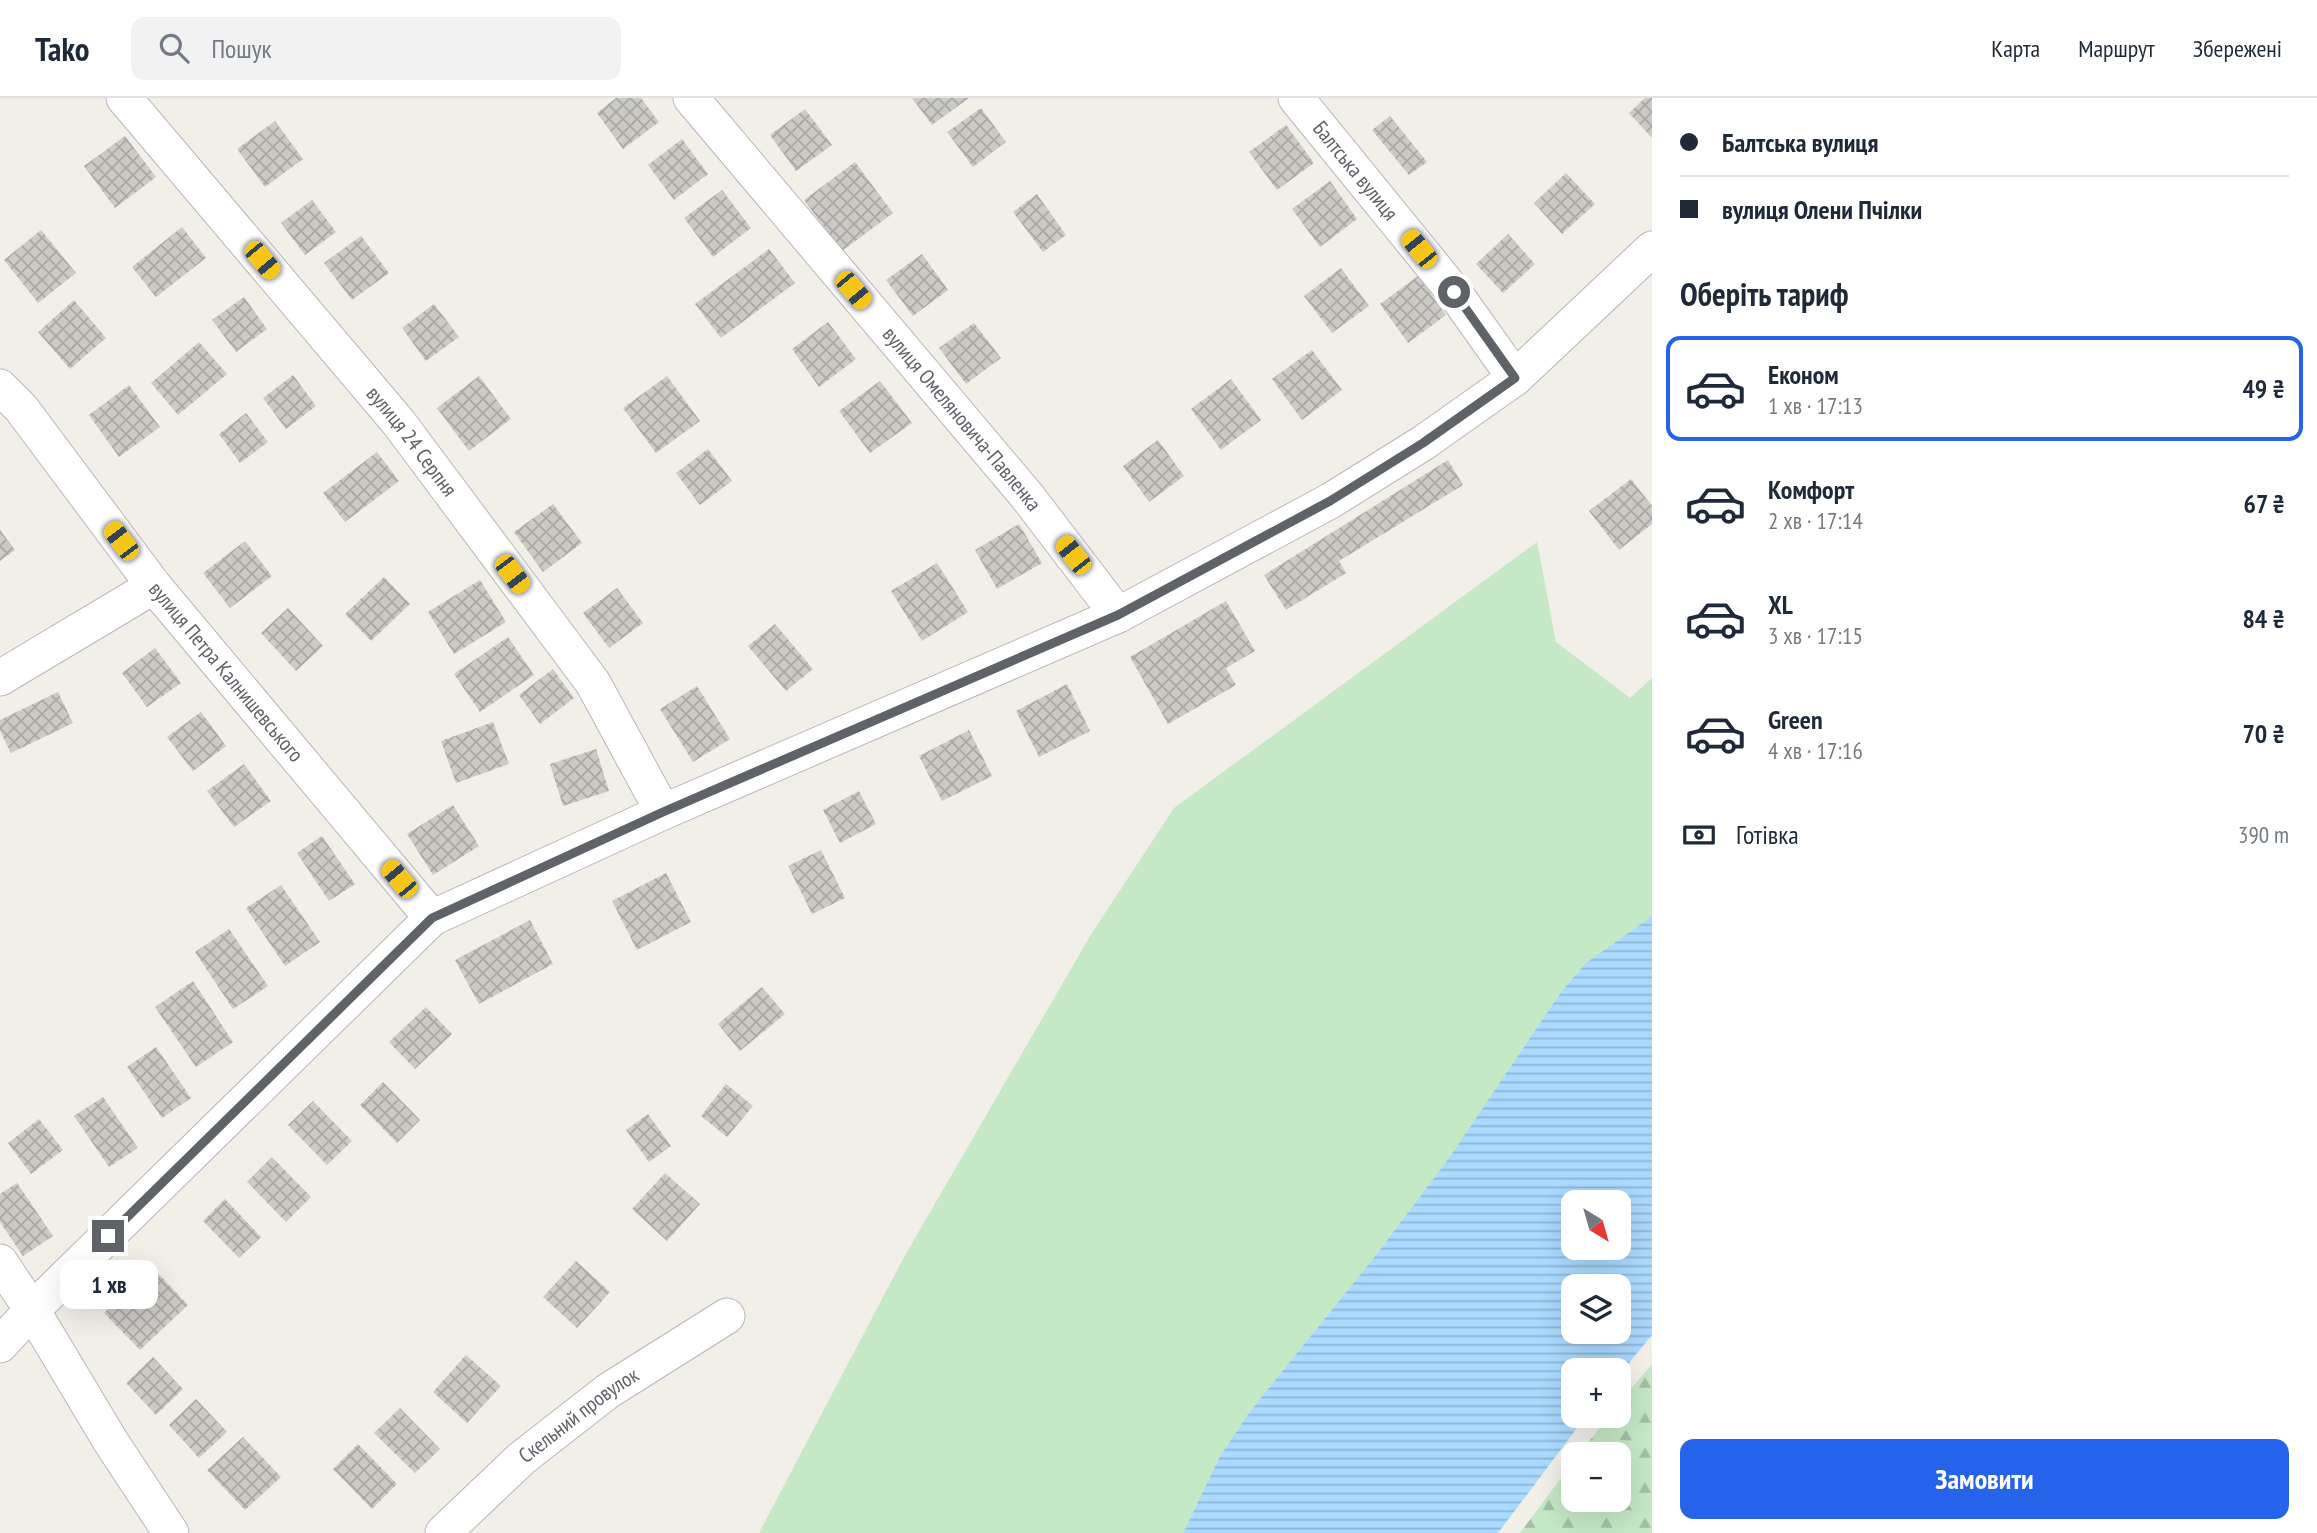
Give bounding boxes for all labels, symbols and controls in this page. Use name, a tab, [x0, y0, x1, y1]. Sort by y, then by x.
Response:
search box	[131, 17, 621, 80]
text: Tako	[35, 27, 89, 70]
icon: search	[155, 29, 193, 67]
text: Пошук	[211, 32, 272, 65]
text: Карта	[1991, 33, 2040, 64]
text: Маршрут	[2078, 33, 2155, 64]
text: Збережені	[2193, 33, 2282, 64]
street label: Балтська вулиця	[1307, 115, 1404, 226]
text: Балтська вулиця	[1722, 126, 1878, 159]
text: вулиця Олени Пчілки	[1722, 193, 1922, 226]
car	[1398, 226, 1441, 272]
car	[241, 237, 284, 283]
car	[832, 267, 875, 313]
text: Оберіть тариф	[1680, 273, 1848, 315]
route start	[1438, 276, 1470, 308]
street label: вулиця Омеляновича-Павленка	[877, 321, 1048, 516]
icon: car	[1684, 357, 1747, 420]
text: Економ	[1768, 358, 1839, 391]
text: 49 ₴	[2242, 372, 2285, 405]
street label: вулиця 24 Серпня	[361, 380, 463, 502]
text: 1 хв · 17:13	[1768, 391, 1863, 420]
icon: car	[1684, 472, 1747, 535]
text: Комфорт	[1768, 473, 1854, 506]
text: 67 ₴	[2244, 487, 2285, 520]
text: 2 хв · 17:14	[1768, 506, 1863, 535]
car	[100, 518, 143, 564]
car	[1052, 532, 1095, 578]
car	[491, 551, 534, 597]
street label: вулиця Петра Калнишевського	[143, 576, 310, 767]
icon: car	[1684, 587, 1747, 650]
text: XL	[1768, 588, 1793, 621]
text: 84 ₴	[2242, 602, 2285, 635]
text: 3 хв · 17:15	[1768, 621, 1863, 650]
icon: car	[1684, 702, 1747, 765]
text: Green	[1768, 703, 1823, 736]
text: 70 ₴	[2242, 717, 2285, 750]
text: 4 хв · 17:16	[1768, 736, 1863, 765]
icon: cash	[1680, 816, 1718, 854]
text: Готівка	[1736, 818, 1799, 851]
text: 390 m	[2238, 820, 2289, 849]
car	[378, 856, 421, 902]
north arrow	[1561, 1190, 1631, 1260]
map controls	[1561, 1190, 1631, 1512]
route end	[92, 1220, 124, 1252]
callout: 1 хв	[59, 1260, 157, 1310]
text: 1 хв	[91, 1270, 127, 1299]
button: layers	[1561, 1274, 1631, 1344]
button: +	[1561, 1358, 1631, 1428]
street label: Скельний провулок	[513, 1361, 644, 1469]
button: Замовити	[1680, 1439, 2289, 1519]
button: −	[1561, 1442, 1631, 1512]

